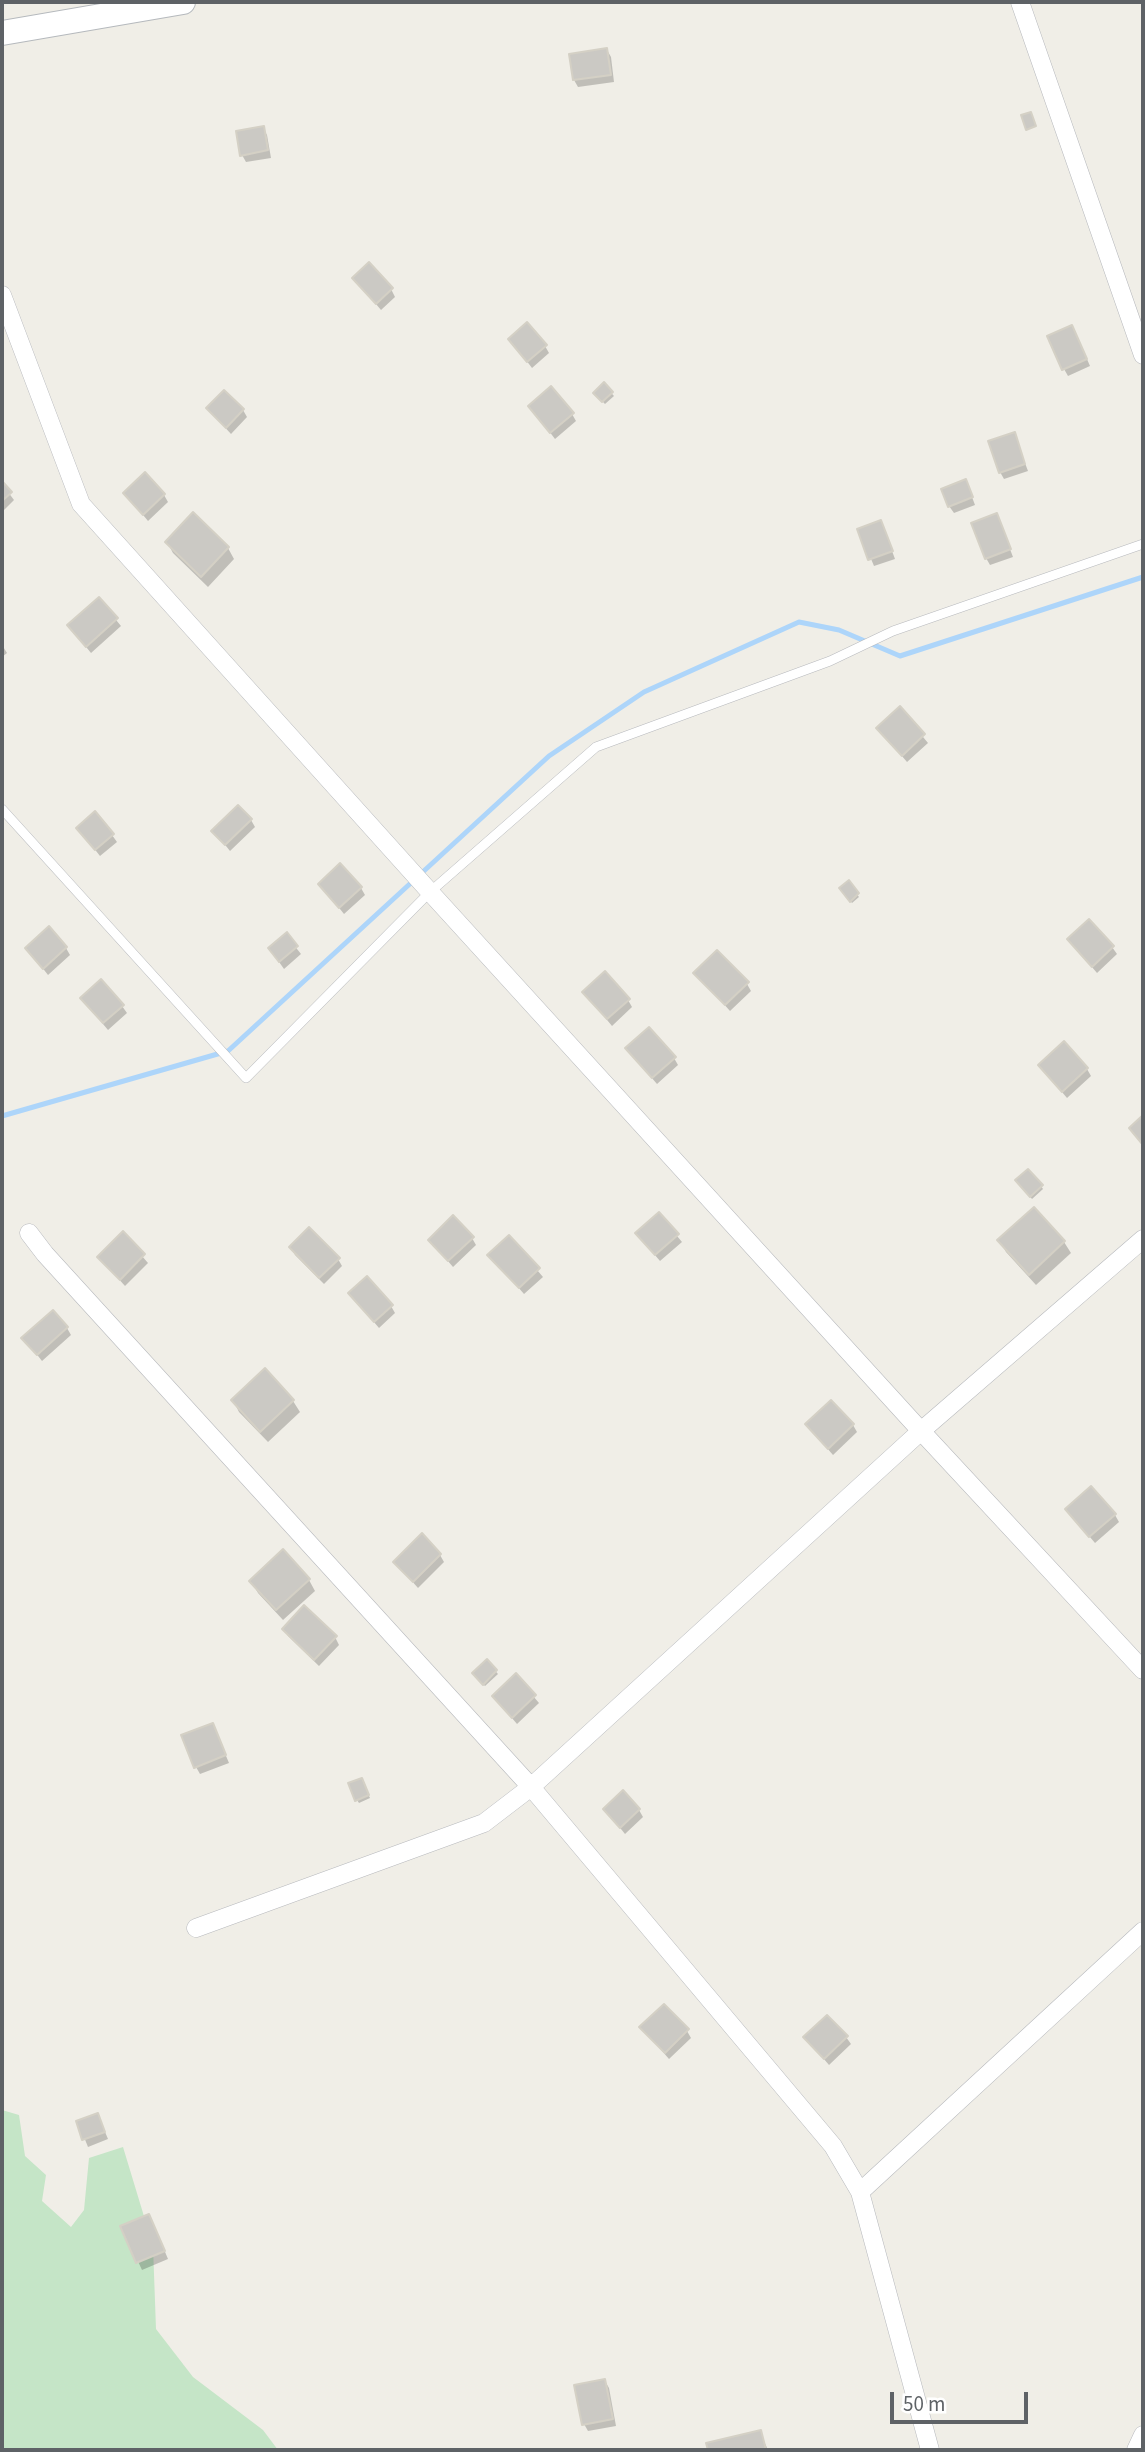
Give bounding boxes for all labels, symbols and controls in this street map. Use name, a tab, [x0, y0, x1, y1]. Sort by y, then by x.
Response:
scale bar	[893, 2378, 1031, 2422]
text: 50 m	[903, 2389, 945, 2419]

